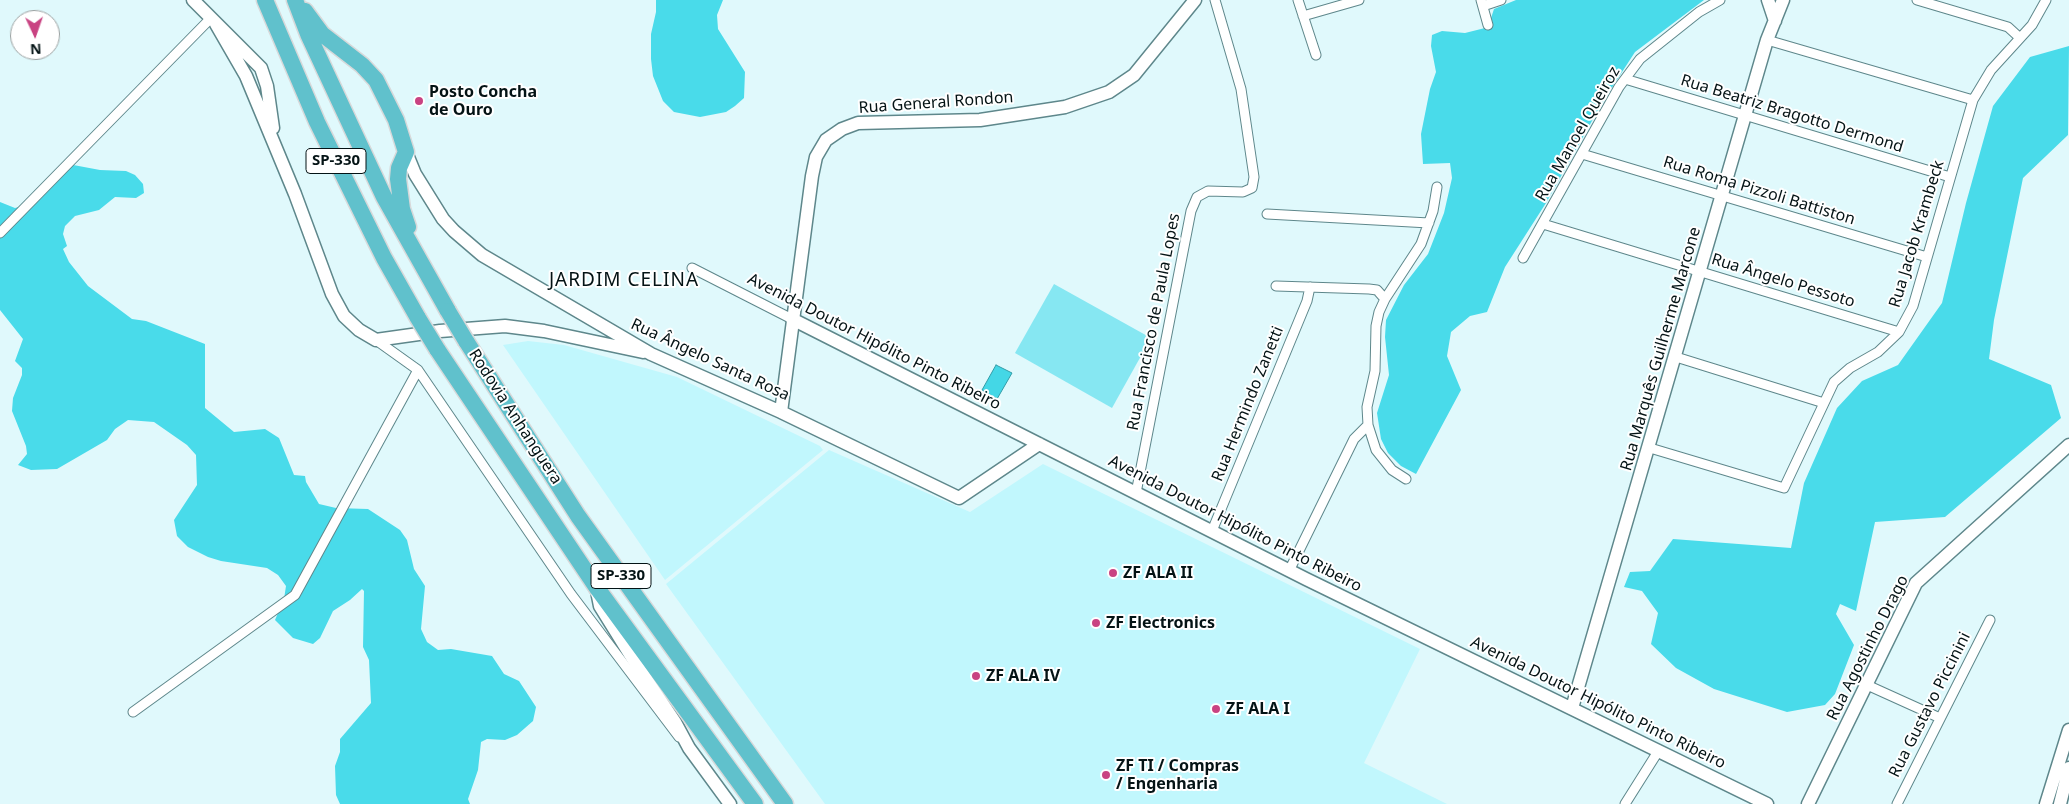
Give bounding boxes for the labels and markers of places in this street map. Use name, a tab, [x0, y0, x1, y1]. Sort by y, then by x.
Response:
place label: Posto Concha de Ouro	[429, 82, 537, 120]
marker: Posto Concha de Ouro	[413, 95, 425, 107]
place label: ZF ALA II	[1123, 563, 1193, 583]
marker: ZF ALA II	[1107, 567, 1119, 579]
place label: ZF Electronics	[1106, 613, 1215, 633]
marker: ZF Electronics	[1090, 617, 1102, 629]
place label: ZF ALA IV	[986, 666, 1060, 686]
marker: ZF ALA IV	[970, 670, 982, 682]
place label: ZF ALA I	[1226, 699, 1290, 719]
marker: ZF ALA I	[1210, 703, 1222, 715]
place label: ZF TI / Compras / Engenharia	[1116, 756, 1239, 794]
marker: ZF TI / Compras / Engenharia	[1100, 769, 1112, 781]

